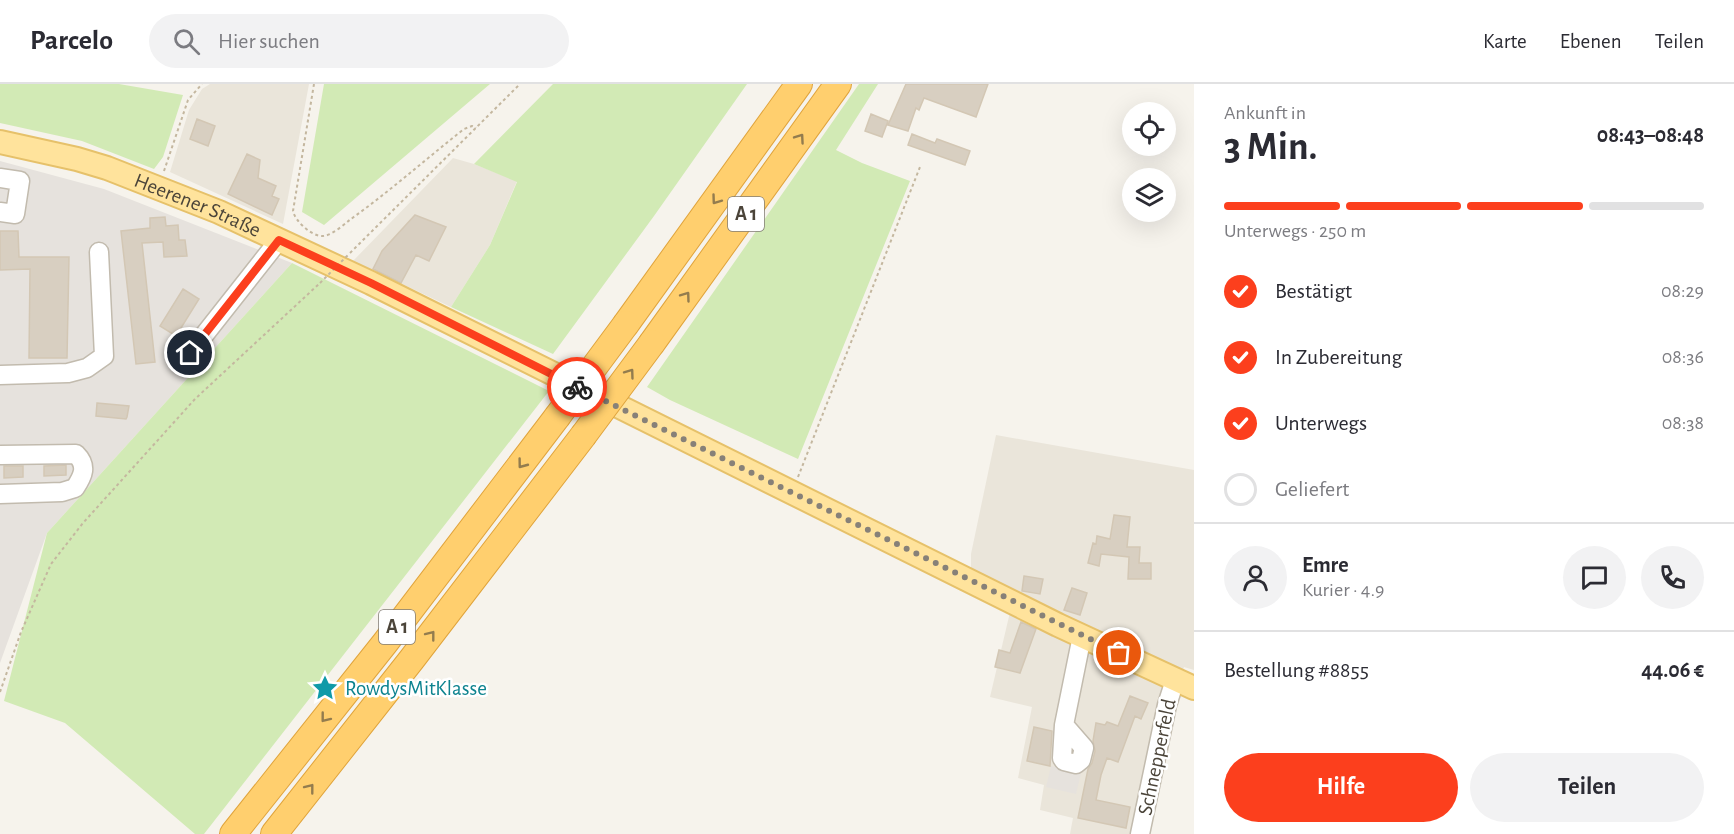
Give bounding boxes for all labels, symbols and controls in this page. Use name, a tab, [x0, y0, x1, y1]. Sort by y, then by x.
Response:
search box	[149, 14, 569, 68]
icon: search	[170, 25, 203, 58]
text: Parcelo	[30, 27, 113, 55]
text: Hier suchen	[218, 30, 320, 52]
text: Karte	[1483, 31, 1527, 52]
text: Ebenen	[1560, 31, 1622, 52]
text: Teilen	[1655, 31, 1704, 52]
map controls	[1122, 102, 1176, 222]
button: locate	[1122, 102, 1176, 156]
text: Ankunft in	[1224, 103, 1306, 123]
text: 08:43–08:48	[1597, 124, 1704, 146]
text: 3 Min.	[1224, 128, 1318, 167]
one-way arrow	[793, 133, 804, 144]
button: layers	[1122, 168, 1176, 222]
street label: Heerener Straße	[131, 169, 264, 241]
one-way arrow	[713, 194, 724, 205]
road number: A 1	[728, 197, 764, 231]
text: Unterwegs · 250 m	[1224, 221, 1366, 241]
icon: check	[1224, 275, 1257, 308]
text: Bestätigt	[1275, 280, 1352, 302]
text: 08:29	[1661, 281, 1704, 301]
one-way arrow	[679, 292, 690, 303]
pin	[164, 327, 215, 378]
icon: home	[173, 336, 206, 369]
icon: check	[1224, 341, 1257, 374]
text: In Zubereitung	[1275, 346, 1402, 368]
text: 08:36	[1662, 347, 1704, 367]
courier	[547, 357, 607, 417]
one-way arrow	[623, 369, 634, 380]
icon: bike	[561, 371, 594, 404]
icon: check	[1224, 407, 1257, 440]
text: Unterwegs	[1275, 412, 1367, 434]
text: 08:38	[1662, 413, 1704, 433]
one-way arrow	[518, 457, 529, 468]
text: Geliefert	[1275, 478, 1349, 500]
button: person	[1224, 546, 1287, 609]
button: chat	[1563, 546, 1626, 609]
button: phone	[1641, 546, 1704, 609]
text: Emre	[1302, 554, 1349, 576]
text: Kurier · 4.9	[1302, 580, 1384, 600]
road number: A 1	[379, 610, 415, 644]
pin	[1093, 627, 1144, 678]
one-way arrow	[423, 631, 434, 642]
icon: bag	[1102, 636, 1135, 669]
text: Bestellung #8855	[1224, 659, 1369, 681]
text: 44.06 €	[1641, 659, 1704, 681]
place icon: RowdysMitKlasse	[310, 673, 340, 703]
place label: RowdysMitKlasse	[345, 678, 487, 699]
street label: Schnepperfeld	[1134, 697, 1180, 817]
one-way arrow	[322, 711, 333, 722]
button: Hilfe	[1224, 753, 1458, 822]
button: Teilen	[1470, 753, 1704, 822]
one-way arrow	[303, 784, 314, 795]

